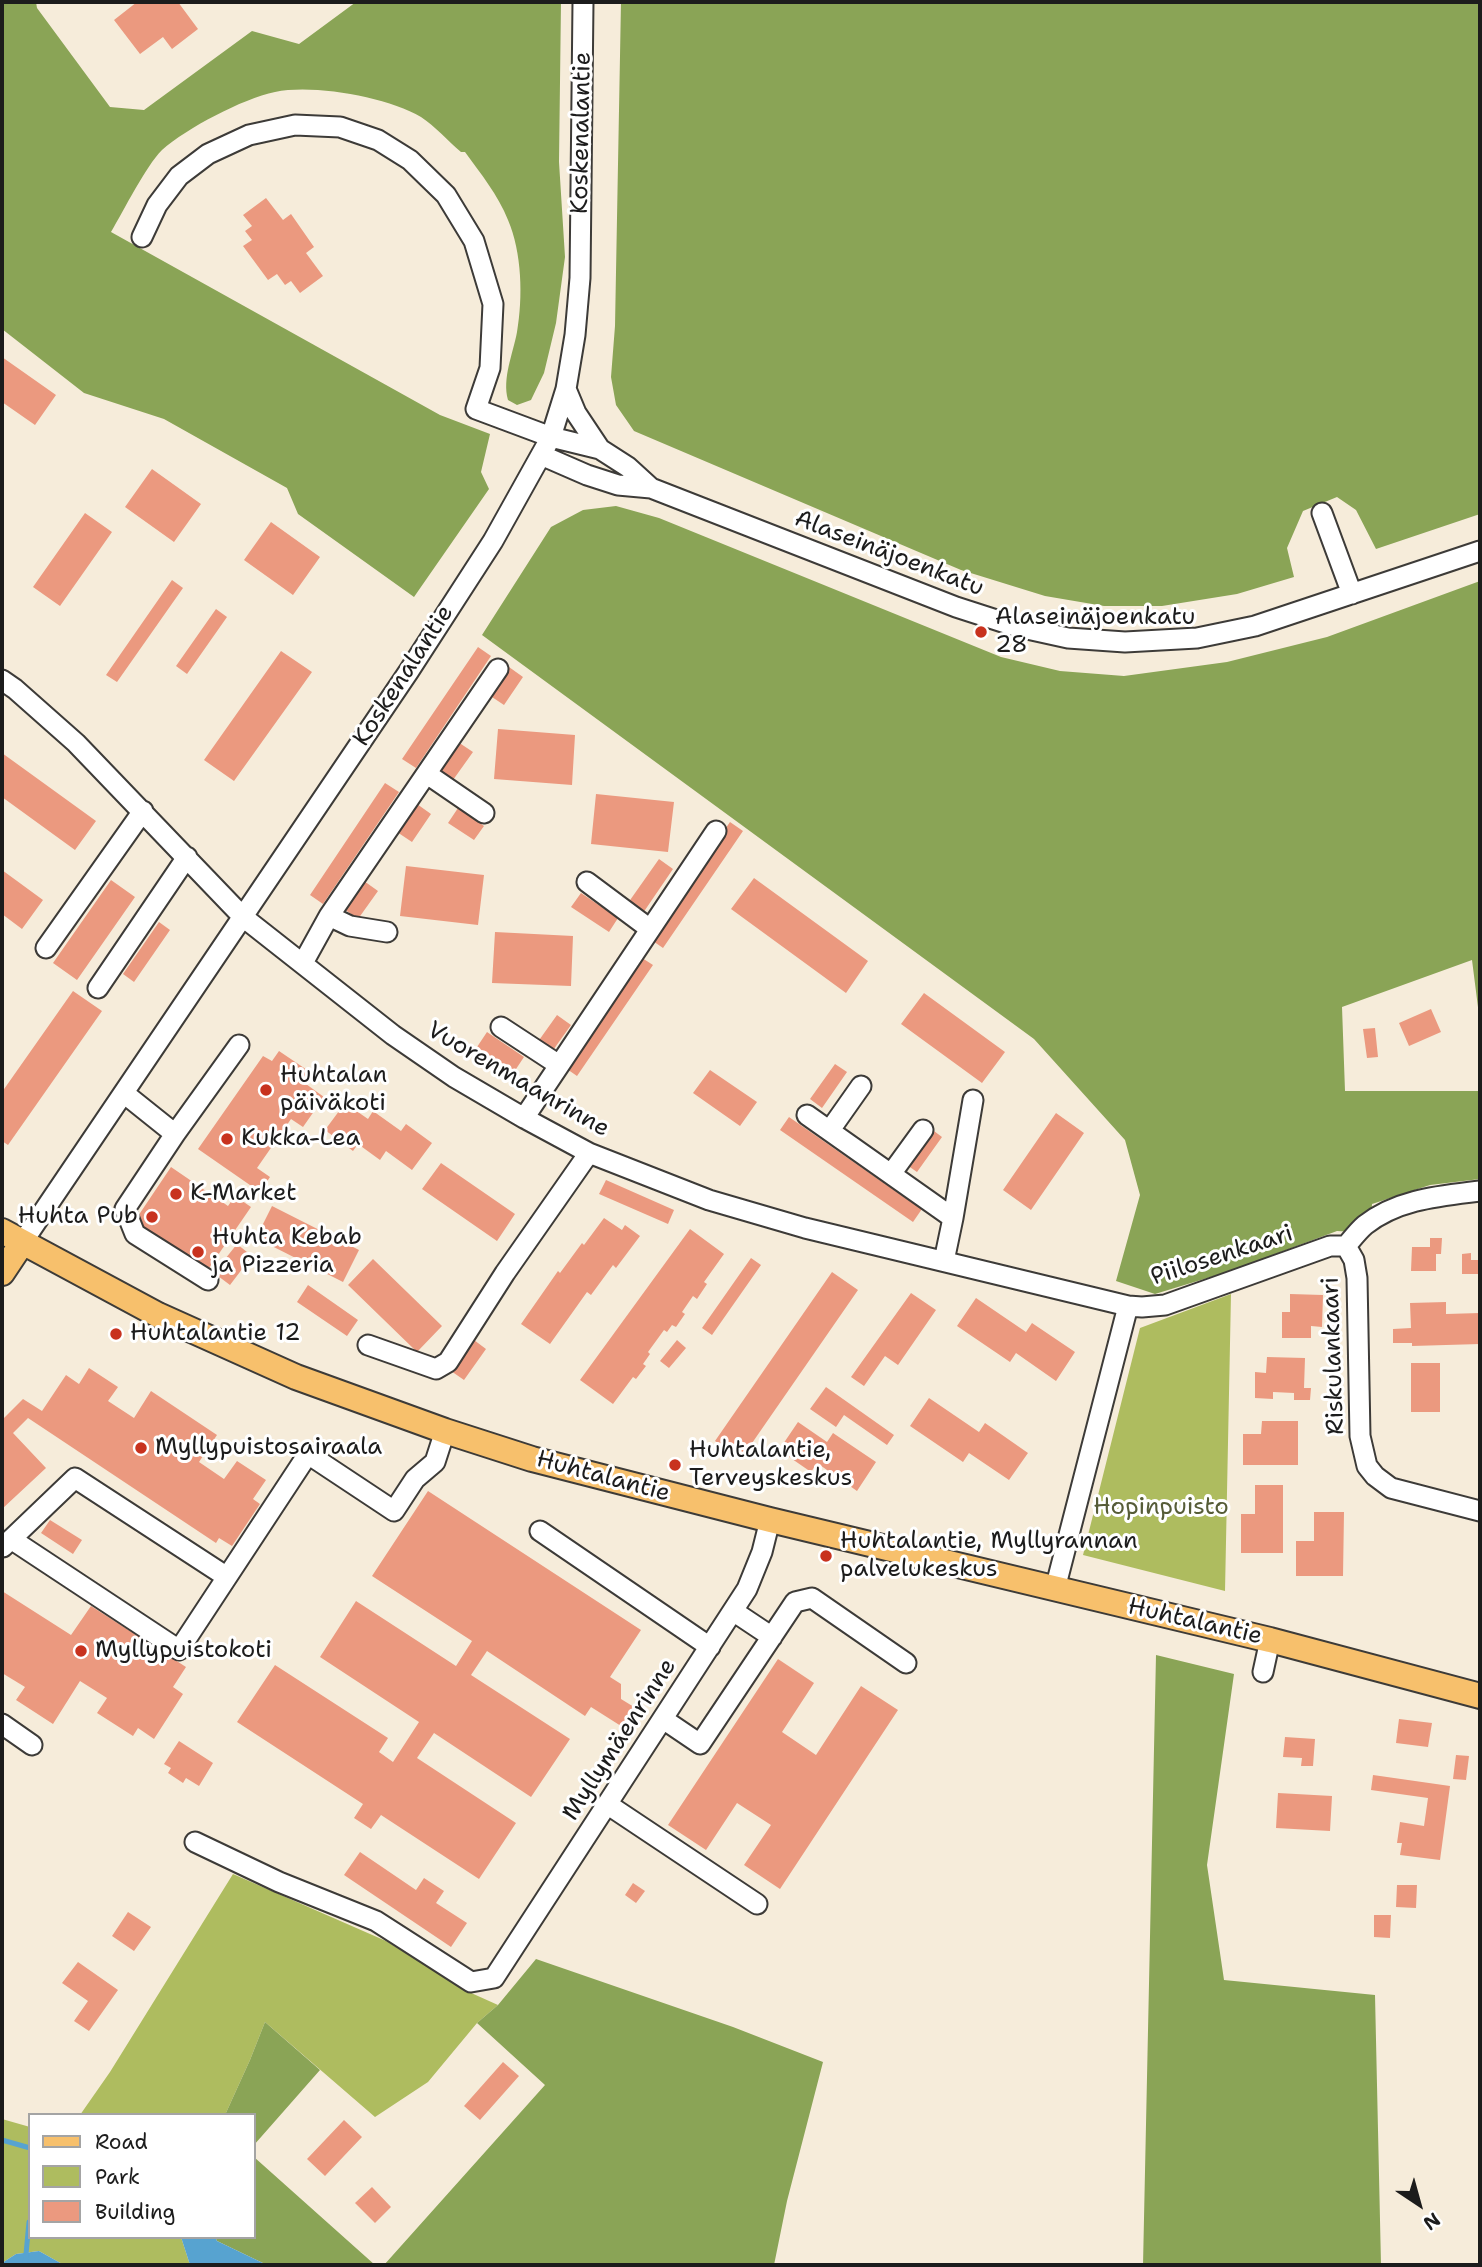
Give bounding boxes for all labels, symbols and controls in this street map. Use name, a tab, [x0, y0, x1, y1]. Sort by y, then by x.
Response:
street label: Koskenalantie	[566, 52, 598, 214]
street label: Alaseinäjoenkatu	[790, 505, 988, 603]
street label: Koskenalantie	[348, 600, 460, 752]
place label: Alaseinäjoenkatu 28	[995, 604, 1195, 660]
marker: Alaseinäjoenkatu 28	[973, 624, 989, 640]
street label: Vuorenmaanrinne	[422, 1016, 614, 1144]
place label: Huhtalan päiväkoti	[280, 1062, 387, 1118]
marker: Huhtalan päiväkoti	[258, 1082, 274, 1098]
place label: Kukka-Lea	[241, 1125, 361, 1153]
marker: Kukka-Lea	[219, 1131, 235, 1147]
place label: K-Market	[190, 1180, 297, 1208]
marker: K-Market	[168, 1186, 184, 1202]
place label: Huhta Pub	[18, 1203, 138, 1231]
marker: Huhta Pub	[144, 1209, 160, 1225]
street label: Piilosenkaari	[1147, 1219, 1297, 1293]
place label: Huhta Kebab ja Pizzeria	[212, 1224, 362, 1280]
marker: Huhta Kebab ja Pizzeria	[190, 1244, 206, 1260]
street label: Riskulankaari	[1317, 1277, 1351, 1435]
place label: Huhtalantie 12	[130, 1320, 301, 1348]
marker: Huhtalantie 12	[108, 1326, 124, 1342]
place label: Myllypuistosairaala	[155, 1434, 382, 1462]
place label: Huhtalantie, Terveyskeskus	[689, 1437, 852, 1493]
marker: Myllypuistosairaala	[133, 1440, 149, 1456]
street label: Huhtalantie	[533, 1445, 673, 1509]
marker: Huhtalantie, Terveyskeskus	[667, 1457, 683, 1473]
park label: Hopinpuisto	[1093, 1494, 1229, 1522]
place label: Huhtalantie, Myllyrannan palvelukeskus	[840, 1528, 1138, 1584]
marker: Huhtalantie, Myllyrannan palvelukeskus	[818, 1548, 834, 1564]
street label: Huhtalantie	[1125, 1593, 1265, 1651]
place label: Myllypuistokoti	[95, 1637, 272, 1665]
marker: Myllypuistokoti	[73, 1643, 89, 1659]
street label: Myllymäenrinne	[557, 1654, 683, 1826]
legend	[28, 2113, 256, 2239]
text: Road	[95, 2128, 148, 2156]
text: Park	[95, 2163, 140, 2191]
north arrow	[1384, 2169, 1454, 2239]
text: Building	[95, 2198, 175, 2226]
text: N	[1418, 2207, 1445, 2236]

